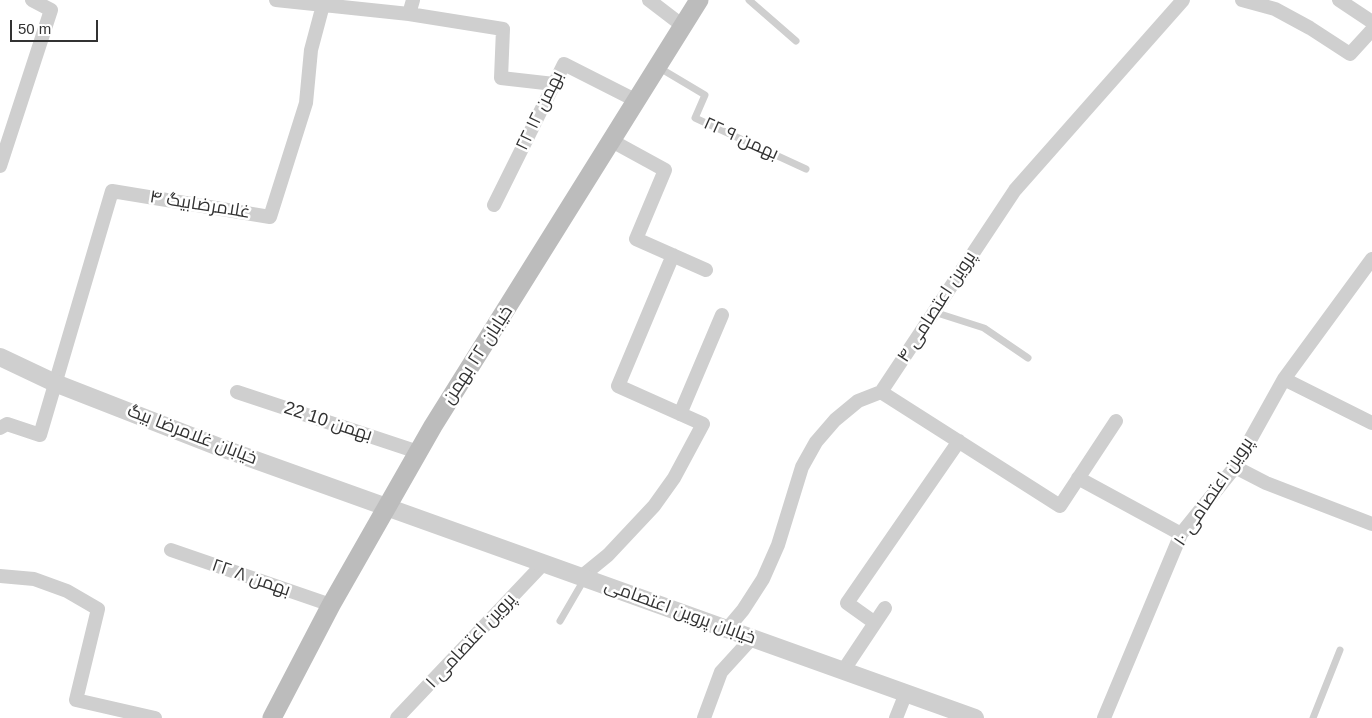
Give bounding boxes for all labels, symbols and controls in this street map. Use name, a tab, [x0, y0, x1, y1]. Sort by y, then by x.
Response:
scale bar	[12, 10, 100, 42]
text: 50 m	[18, 20, 51, 37]
street label: ۲۲ بهمن ۱۲	[512, 68, 568, 154]
street label: ۲۲ بهمن ۹	[700, 113, 782, 165]
street label: غلامرضابیگ ۴	[148, 186, 252, 224]
street label: پروین اعتصامی ۴	[893, 247, 981, 367]
street label: خیابان ۲۲ بهمن	[438, 302, 518, 408]
street label: 22 بهمن 10	[281, 398, 375, 446]
street label: خیابان غلامرضا بیگ	[124, 400, 260, 470]
street label: پروین اعتصامی ۱۰	[1170, 434, 1258, 550]
street label: ۲۲ بهمن ۸	[209, 555, 293, 601]
street label: خیابان پروین اعتصامی	[602, 575, 758, 649]
street label: پروین اعتصامی ۱	[422, 589, 520, 693]

